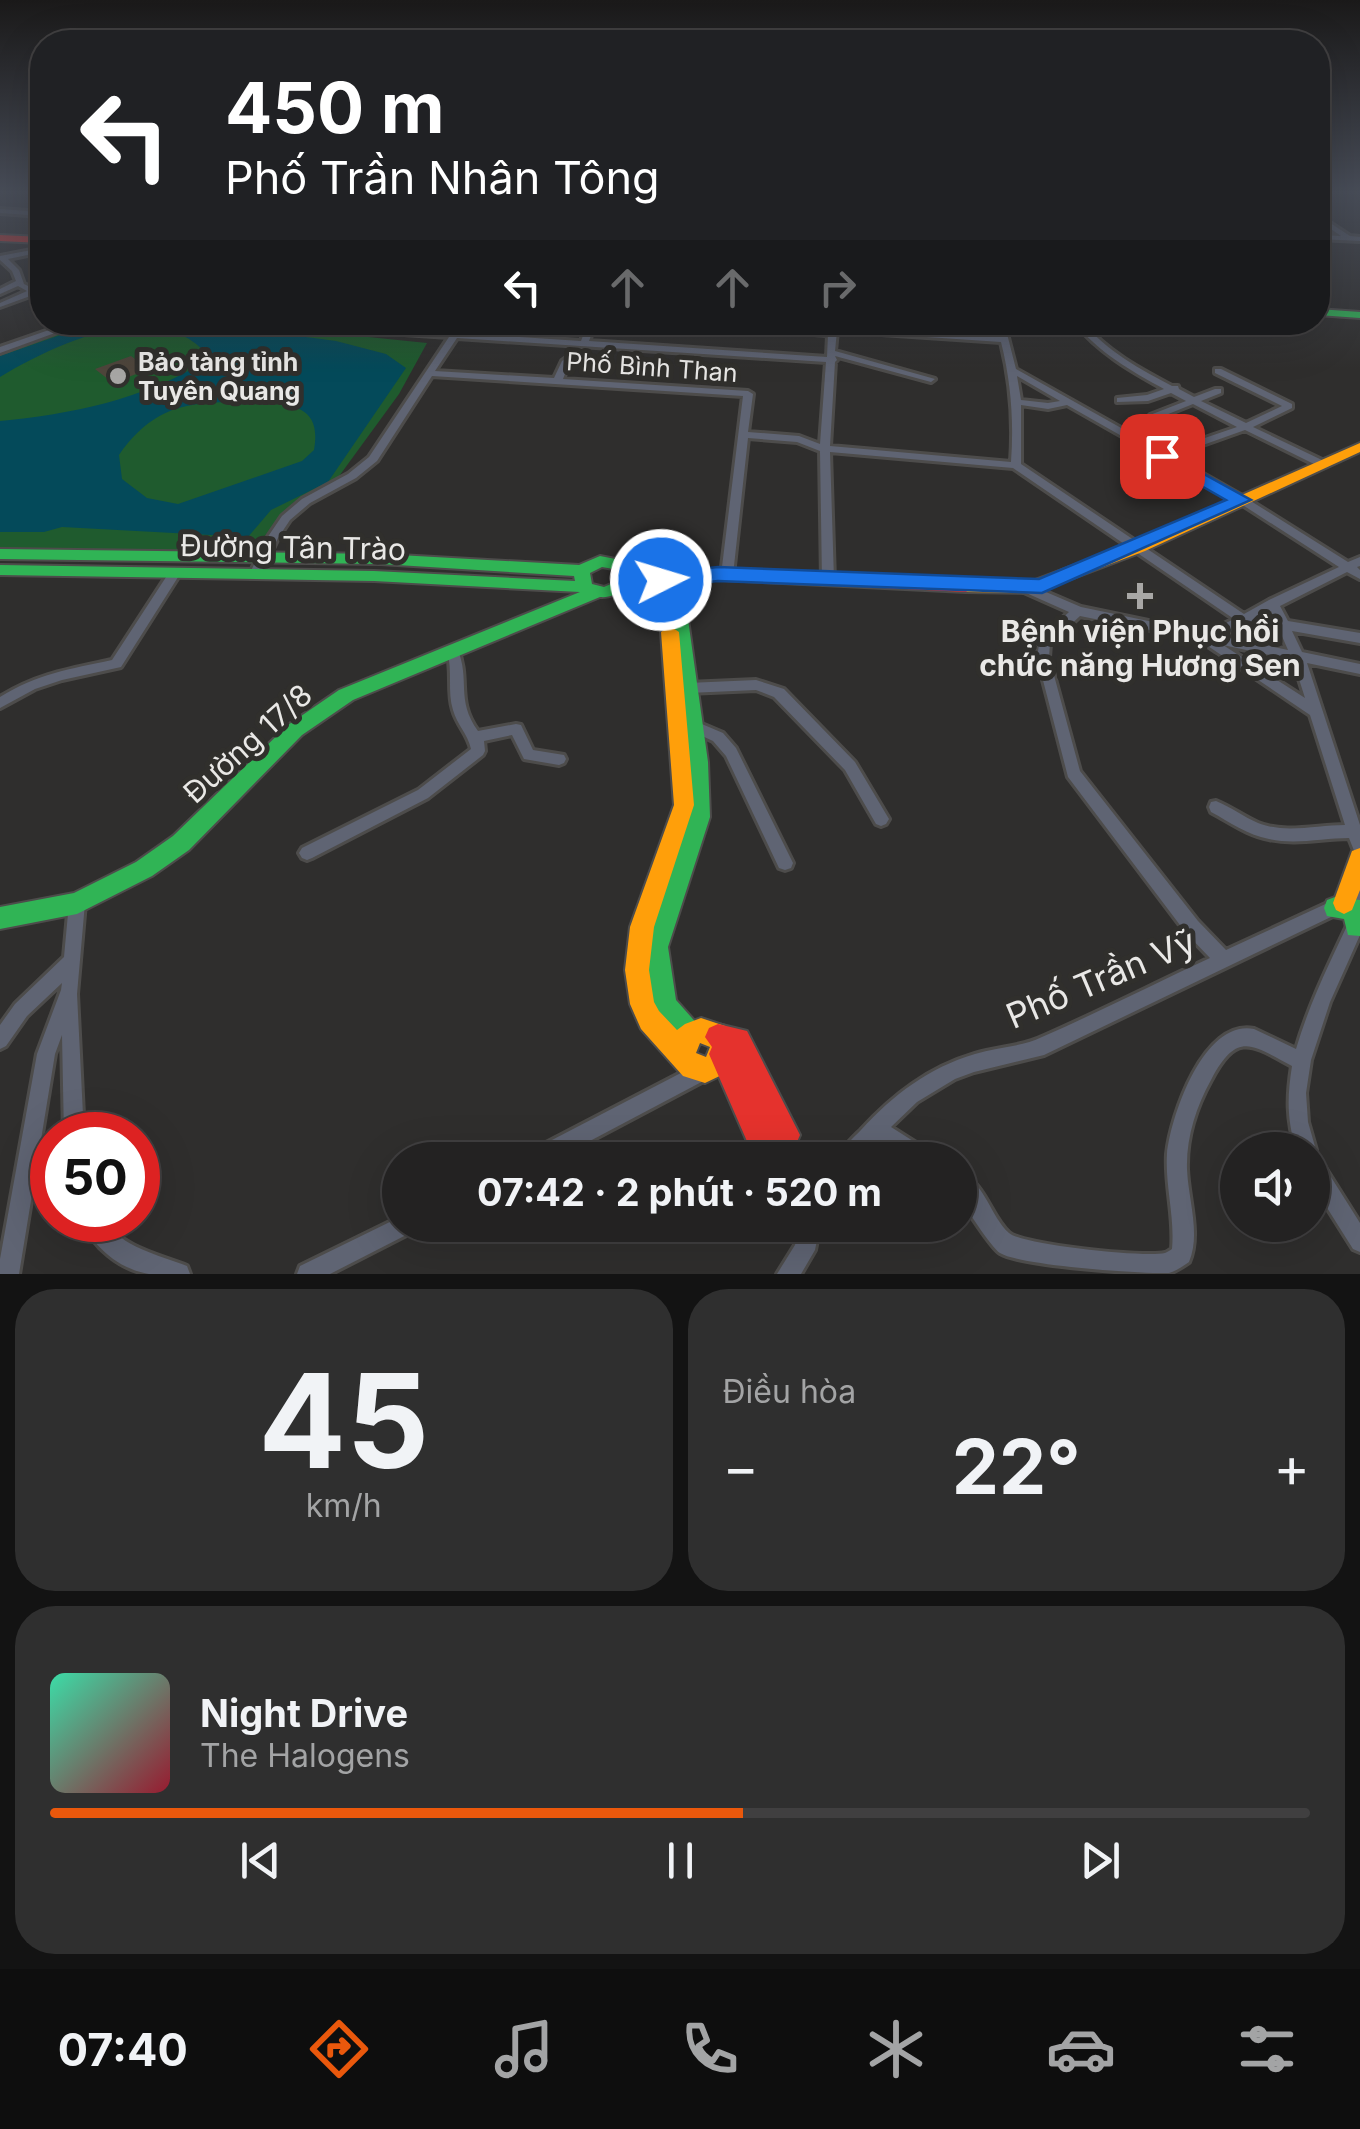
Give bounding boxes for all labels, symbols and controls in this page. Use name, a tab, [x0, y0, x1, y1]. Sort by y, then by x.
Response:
text: 450 m	[225, 65, 445, 150]
icon: left	[60, 70, 190, 200]
text: Phố Trần Nhân Tông	[225, 150, 660, 205]
icon: left	[495, 260, 550, 315]
icon: ahead	[600, 260, 655, 315]
icon: ahead	[705, 260, 760, 315]
icon: right	[810, 260, 865, 315]
street label: Phố Bình Than	[565, 346, 739, 388]
place label: Bảo tàng tỉnh Tuyên Quang	[138, 347, 300, 406]
marker: Bảo tàng tỉnh Tuyên Quang	[107, 365, 129, 387]
pin	[1120, 414, 1205, 499]
icon: arrive	[1135, 429, 1190, 484]
street label: Đường Tân Trào	[180, 527, 406, 567]
position arrow	[609, 528, 713, 632]
marker: Bệnh viện Phục hồi chức năng Hương Sen	[1127, 583, 1153, 609]
place label: Bệnh viện Phục hồi chức năng Hương Sen	[979, 613, 1301, 683]
street label: Đường 17/8	[176, 676, 319, 810]
street label: Phố Trần Vỹ	[1000, 919, 1202, 1037]
speed limit sign: 50	[30, 1112, 160, 1242]
map controls	[1220, 1132, 1330, 1242]
button: sound	[1220, 1132, 1330, 1242]
text: 07:42 · 2 phút · 520 m	[477, 1169, 882, 1215]
text: 45	[258, 1342, 429, 1499]
text: Điều hòa	[723, 1372, 856, 1411]
text: 22°	[952, 1421, 1081, 1512]
text: −	[723, 1434, 759, 1500]
text: +	[1274, 1434, 1310, 1500]
text: km/h	[306, 1486, 382, 1525]
text: Night Drive	[200, 1690, 408, 1736]
text: The Halogens	[200, 1736, 410, 1775]
icon: previous	[233, 1833, 288, 1888]
icon: pause	[653, 1833, 708, 1888]
icon: next	[1073, 1833, 1128, 1888]
icon: directions	[304, 2014, 374, 2084]
icon: music	[489, 2014, 559, 2084]
icon: phone	[675, 2014, 745, 2084]
icon: climate	[861, 2014, 931, 2084]
icon: car	[1046, 2014, 1116, 2084]
icon: filters	[1232, 2014, 1302, 2084]
text: 07:40	[58, 2022, 188, 2077]

